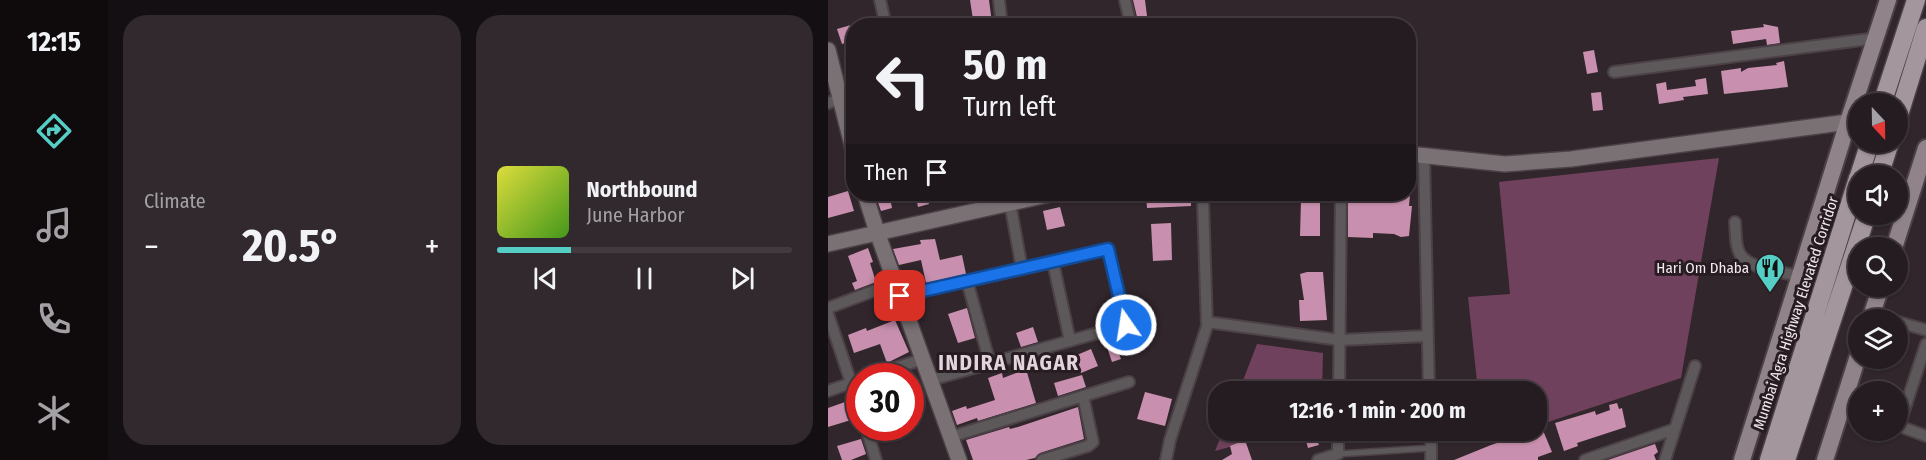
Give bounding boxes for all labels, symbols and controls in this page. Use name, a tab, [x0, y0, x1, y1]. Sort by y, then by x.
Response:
text: 12:15	[27, 26, 81, 58]
text: 50 m	[963, 40, 1047, 90]
icon: left	[864, 42, 942, 120]
text: Turn left	[963, 91, 1056, 123]
north arrow	[1848, 93, 1908, 153]
map controls	[1848, 93, 1908, 441]
icon: directions	[33, 110, 75, 152]
icon: arrive	[920, 156, 953, 189]
text: Then	[864, 159, 908, 186]
button: sound	[1848, 165, 1908, 225]
text: Northbound	[587, 176, 697, 203]
text: Climate	[144, 189, 206, 213]
street label: Mumbai Agra Highway Elevated Corridor	[1750, 193, 1843, 432]
text: June Harbor	[587, 203, 685, 227]
icon: music	[33, 204, 75, 246]
text: 20.5°	[242, 219, 341, 273]
text: −	[144, 227, 159, 267]
text: +	[424, 227, 439, 267]
button: search	[1848, 237, 1908, 297]
restaurant icon: Hari Om Dhaba	[1754, 252, 1786, 294]
place label: Hari Om Dhaba	[1656, 259, 1749, 277]
icon: previous	[529, 262, 562, 295]
icon: pause	[628, 262, 661, 295]
icon: next	[726, 262, 759, 295]
pin	[874, 270, 925, 321]
icon: arrive	[883, 279, 916, 312]
position arrow	[1094, 293, 1158, 357]
icon: phone	[33, 298, 75, 340]
button: layers	[1848, 309, 1908, 369]
district label: INDIRA NAGAR	[938, 350, 1080, 376]
speed limit sign: 30	[846, 363, 924, 441]
button: +	[1848, 381, 1908, 441]
icon: climate	[33, 392, 75, 434]
text: 12:16 · 1 min · 200 m	[1289, 397, 1466, 424]

